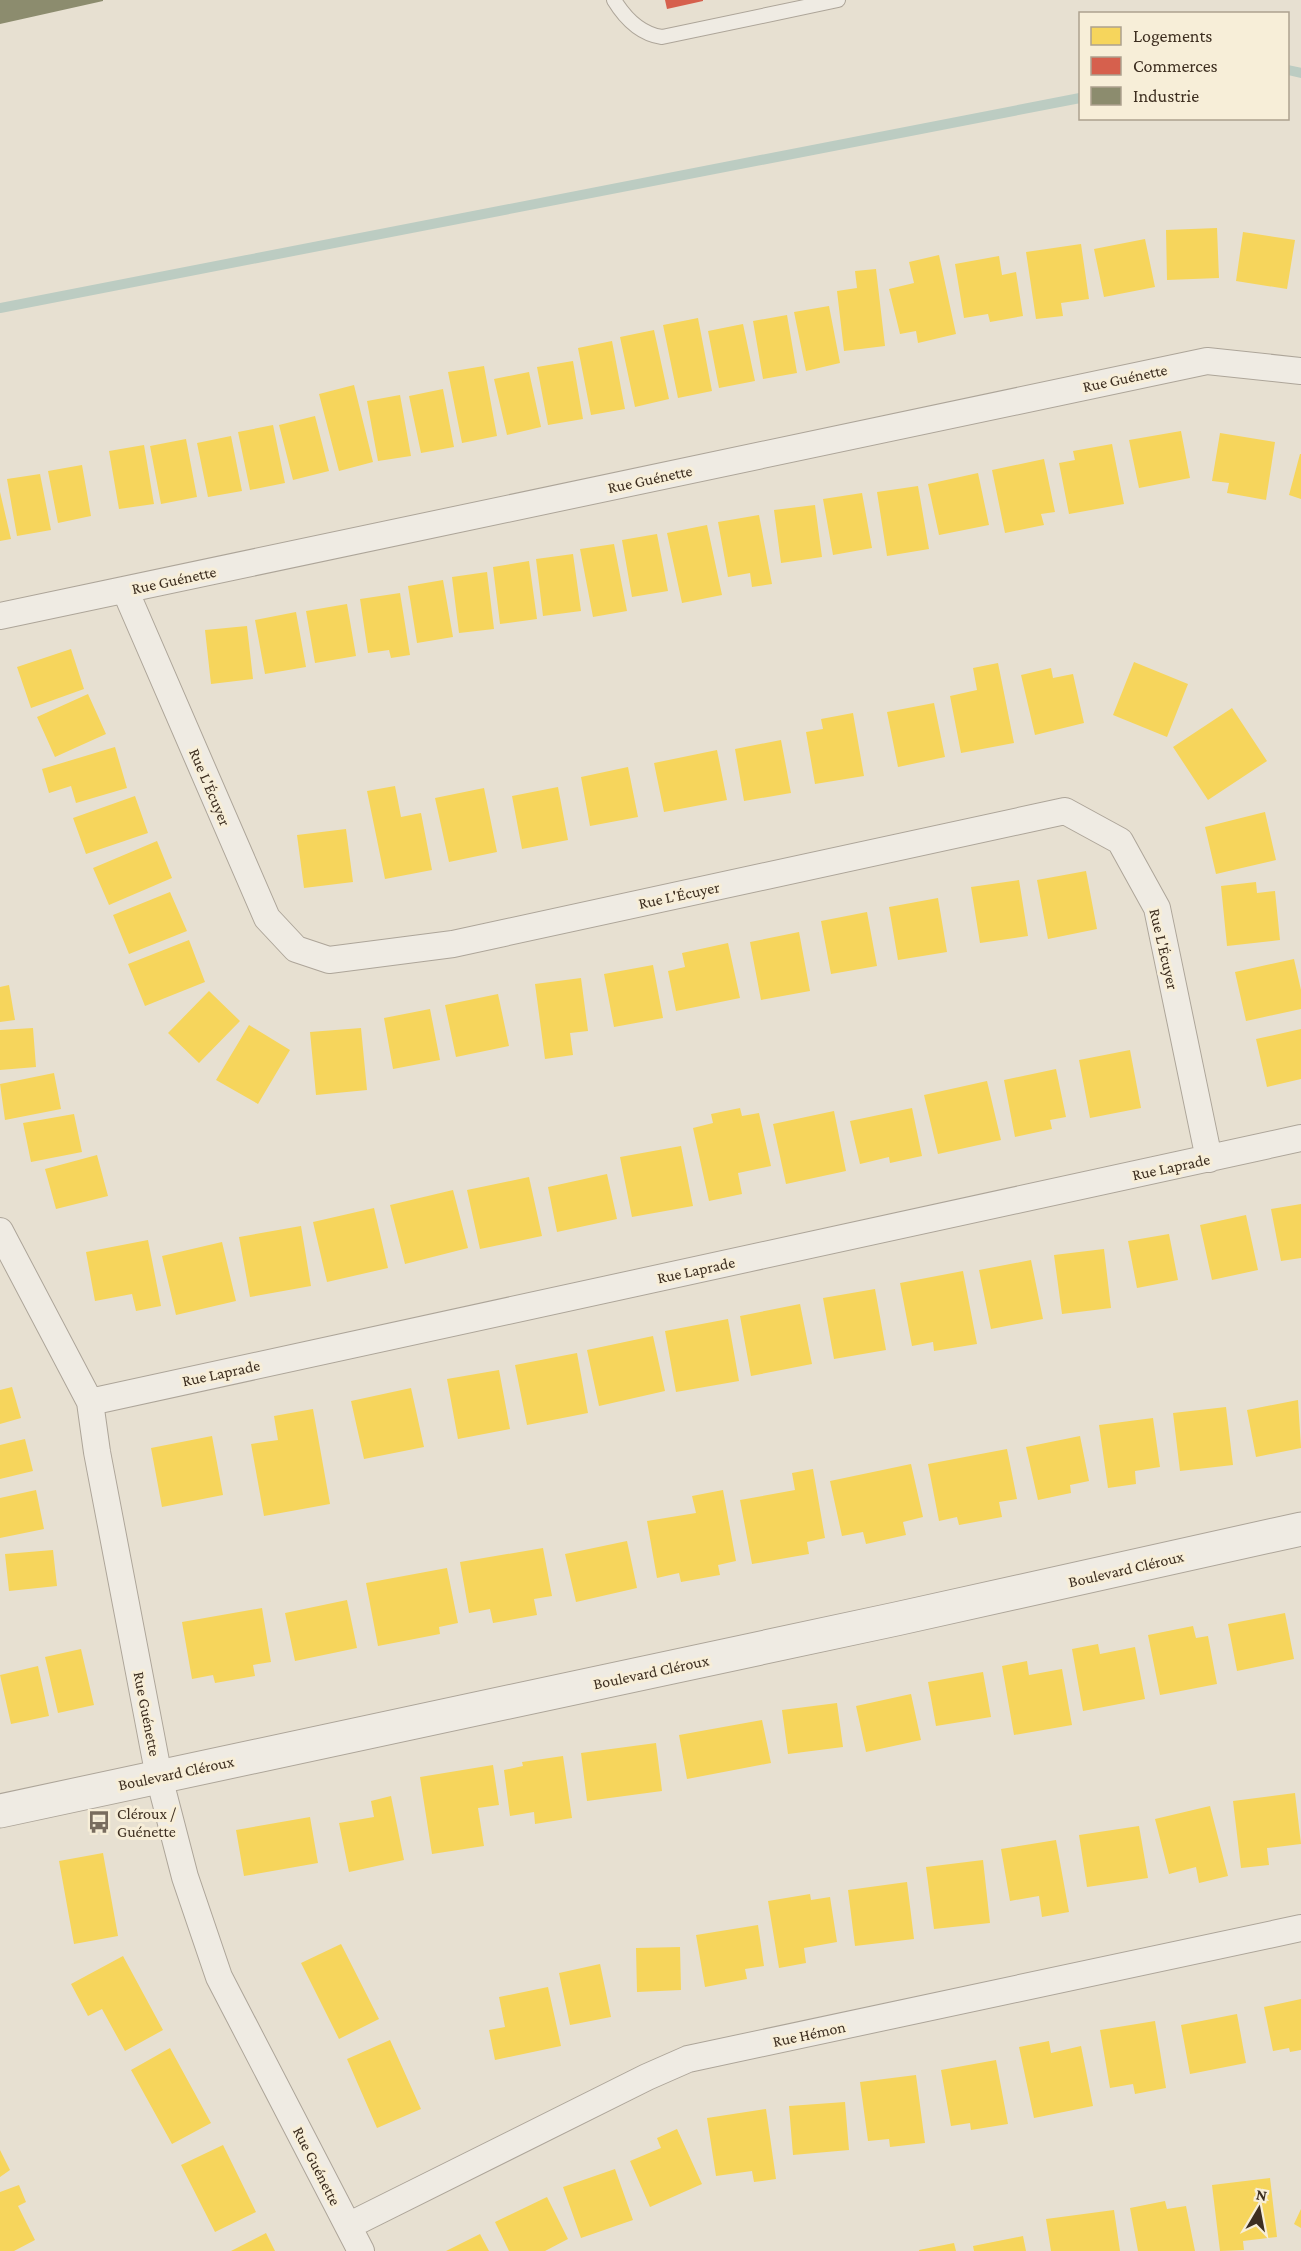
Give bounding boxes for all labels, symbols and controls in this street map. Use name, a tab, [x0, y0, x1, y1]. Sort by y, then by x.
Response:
legend	[1079, 12, 1289, 120]
text: Logements	[1133, 26, 1212, 46]
text: Commerces	[1133, 56, 1218, 76]
text: Industrie	[1133, 86, 1199, 106]
street label: Rue Guénette	[1081, 361, 1169, 395]
street label: Rue Guénette	[606, 462, 694, 496]
street label: Rue Guénette	[130, 563, 218, 597]
street label: Rue L'Écuyer	[185, 746, 234, 829]
street label: Rue L'Écuyer	[637, 878, 722, 913]
street label: Rue L'Écuyer	[1145, 907, 1182, 992]
street label: Rue Laprade	[1130, 1150, 1212, 1185]
street label: Rue Laprade	[655, 1253, 737, 1288]
street label: Rue Laprade	[180, 1356, 262, 1391]
street label: Boulevard Cléroux	[1067, 1547, 1186, 1591]
street label: Boulevard Cléroux	[592, 1651, 711, 1693]
street label: Rue Guénette	[130, 1670, 164, 1758]
street label: Boulevard Cléroux	[117, 1752, 236, 1794]
place label: Cléroux / Guénette	[117, 1805, 177, 1840]
bus stop icon: Cléroux / Guénette	[86, 1809, 112, 1835]
street label: Rue Hémon	[771, 2018, 847, 2050]
street label: Rue Guénette	[290, 2124, 344, 2208]
north arrow	[1229, 2179, 1289, 2239]
text: N	[1255, 2185, 1268, 2204]

